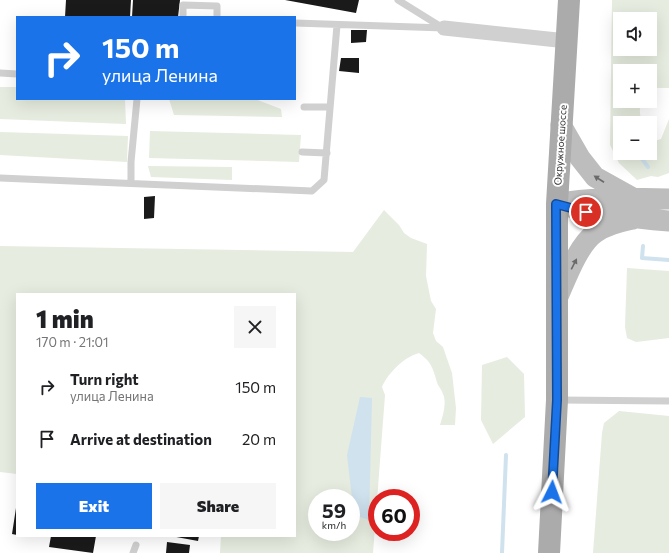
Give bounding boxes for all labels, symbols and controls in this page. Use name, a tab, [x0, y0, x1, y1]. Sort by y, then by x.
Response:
map controls	[613, 12, 657, 160]
button: sound	[613, 12, 657, 56]
text: 150 m	[102, 30, 179, 64]
icon: right	[36, 32, 88, 84]
text: улица Ленина	[102, 64, 218, 86]
button: +	[613, 64, 657, 108]
street label: Окружное шоссе	[551, 104, 569, 186]
button: −	[613, 116, 657, 160]
one-way arrow	[594, 175, 605, 183]
pin	[569, 195, 603, 229]
icon: arrive	[575, 201, 597, 223]
one-way arrow	[571, 258, 578, 270]
text: 1 min	[36, 304, 94, 333]
button: close	[234, 306, 276, 348]
text: 170 m · 21:01	[36, 334, 109, 350]
text: Turn right	[70, 370, 139, 388]
icon: right	[36, 376, 58, 398]
text: 150 m	[235, 378, 276, 396]
text: улица Ленина	[70, 388, 154, 404]
icon: arrive	[36, 428, 58, 450]
text: Arrive at destination	[70, 430, 212, 448]
text: 20 m	[242, 430, 276, 448]
position arrow	[531, 471, 573, 513]
button: Exit	[36, 483, 152, 529]
button: Share	[160, 483, 276, 529]
speed limit sign: 60	[368, 489, 420, 541]
text: 59	[322, 498, 346, 522]
text: km/h	[322, 519, 346, 531]

